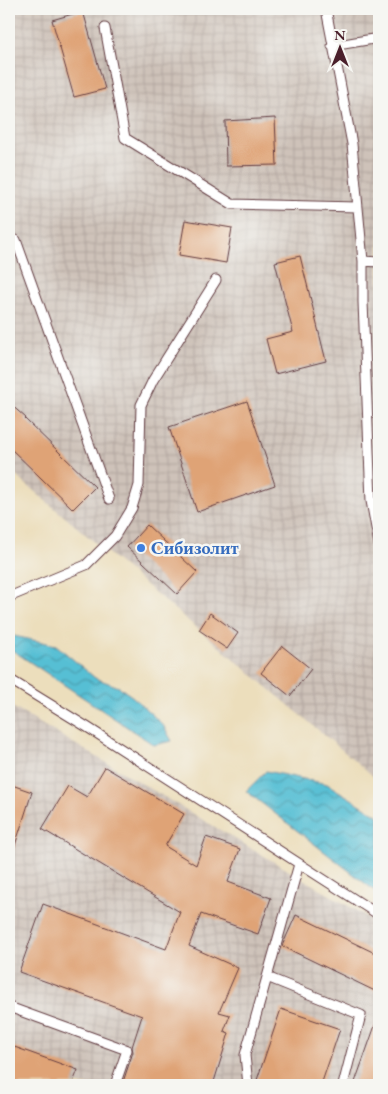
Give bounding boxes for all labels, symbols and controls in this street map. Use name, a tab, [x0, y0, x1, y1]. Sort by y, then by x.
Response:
north arrow	[316, 22, 366, 72]
text: N	[334, 26, 346, 44]
place label: Сибизолит	[151, 536, 239, 559]
marker: Сибизолит	[135, 542, 147, 554]

